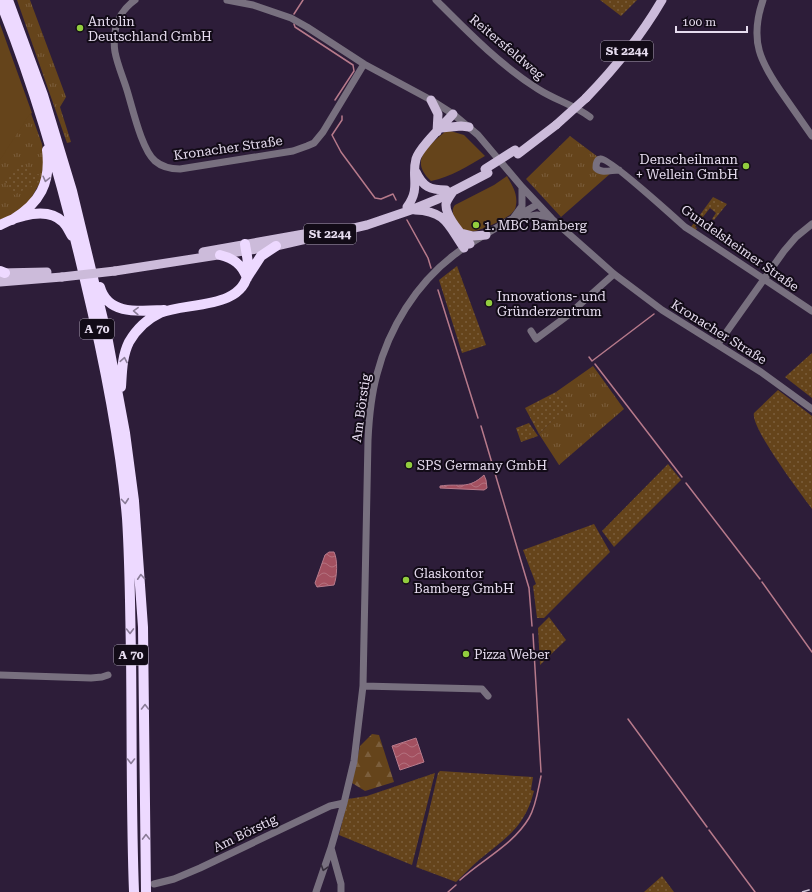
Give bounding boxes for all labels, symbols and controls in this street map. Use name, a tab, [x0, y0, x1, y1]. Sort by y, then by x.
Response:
scale bar	[676, 8, 747, 34]
street label: Reitersfeldweg	[467, 11, 548, 83]
place label: Antolin Deutschland GmbH	[88, 14, 212, 44]
text: 100 m	[682, 15, 716, 29]
marker: Antolin Deutschland GmbH	[75, 23, 85, 33]
road number: St 2244	[601, 41, 653, 61]
street label: Kronacher Straße	[173, 133, 283, 163]
place label: Denscheilmann + Wellein GmbH	[636, 152, 739, 182]
marker: Denscheilmann + Wellein GmbH	[741, 161, 751, 171]
one-way arrow	[42, 175, 51, 182]
street label: Gundelsheimer Straße	[678, 202, 802, 294]
place label: 1. MBC Bamberg	[484, 218, 588, 233]
marker: 1. MBC Bamberg	[471, 220, 481, 230]
road number: St 2244	[304, 224, 356, 244]
place label: Innovations- und Gründerzentrum	[497, 289, 607, 319]
street label: Kronacher Straße	[668, 297, 770, 367]
marker: Innovations- und Gründerzentrum	[484, 298, 494, 308]
one-way arrow	[132, 306, 139, 315]
road number: A 70	[80, 319, 114, 339]
one-way arrow	[119, 357, 127, 363]
street label: Am Börstig	[349, 372, 373, 443]
place label: SPS Germany GmbH	[417, 458, 547, 473]
marker: SPS Germany GmbH	[404, 460, 414, 470]
one-way arrow	[121, 498, 130, 504]
place label: Glaskontor Bamberg GmbH	[414, 566, 514, 596]
one-way arrow	[136, 574, 145, 580]
marker: Glaskontor Bamberg GmbH	[401, 575, 411, 585]
one-way arrow	[126, 628, 134, 634]
road number: A 70	[114, 645, 148, 665]
place label: Pizza Weber	[474, 647, 550, 662]
marker: Pizza Weber	[461, 649, 471, 659]
one-way arrow	[141, 704, 149, 710]
one-way arrow	[127, 758, 135, 764]
street label: Am Börstig	[211, 811, 280, 855]
one-way arrow	[141, 834, 150, 840]
one-way arrow	[320, 864, 329, 871]

